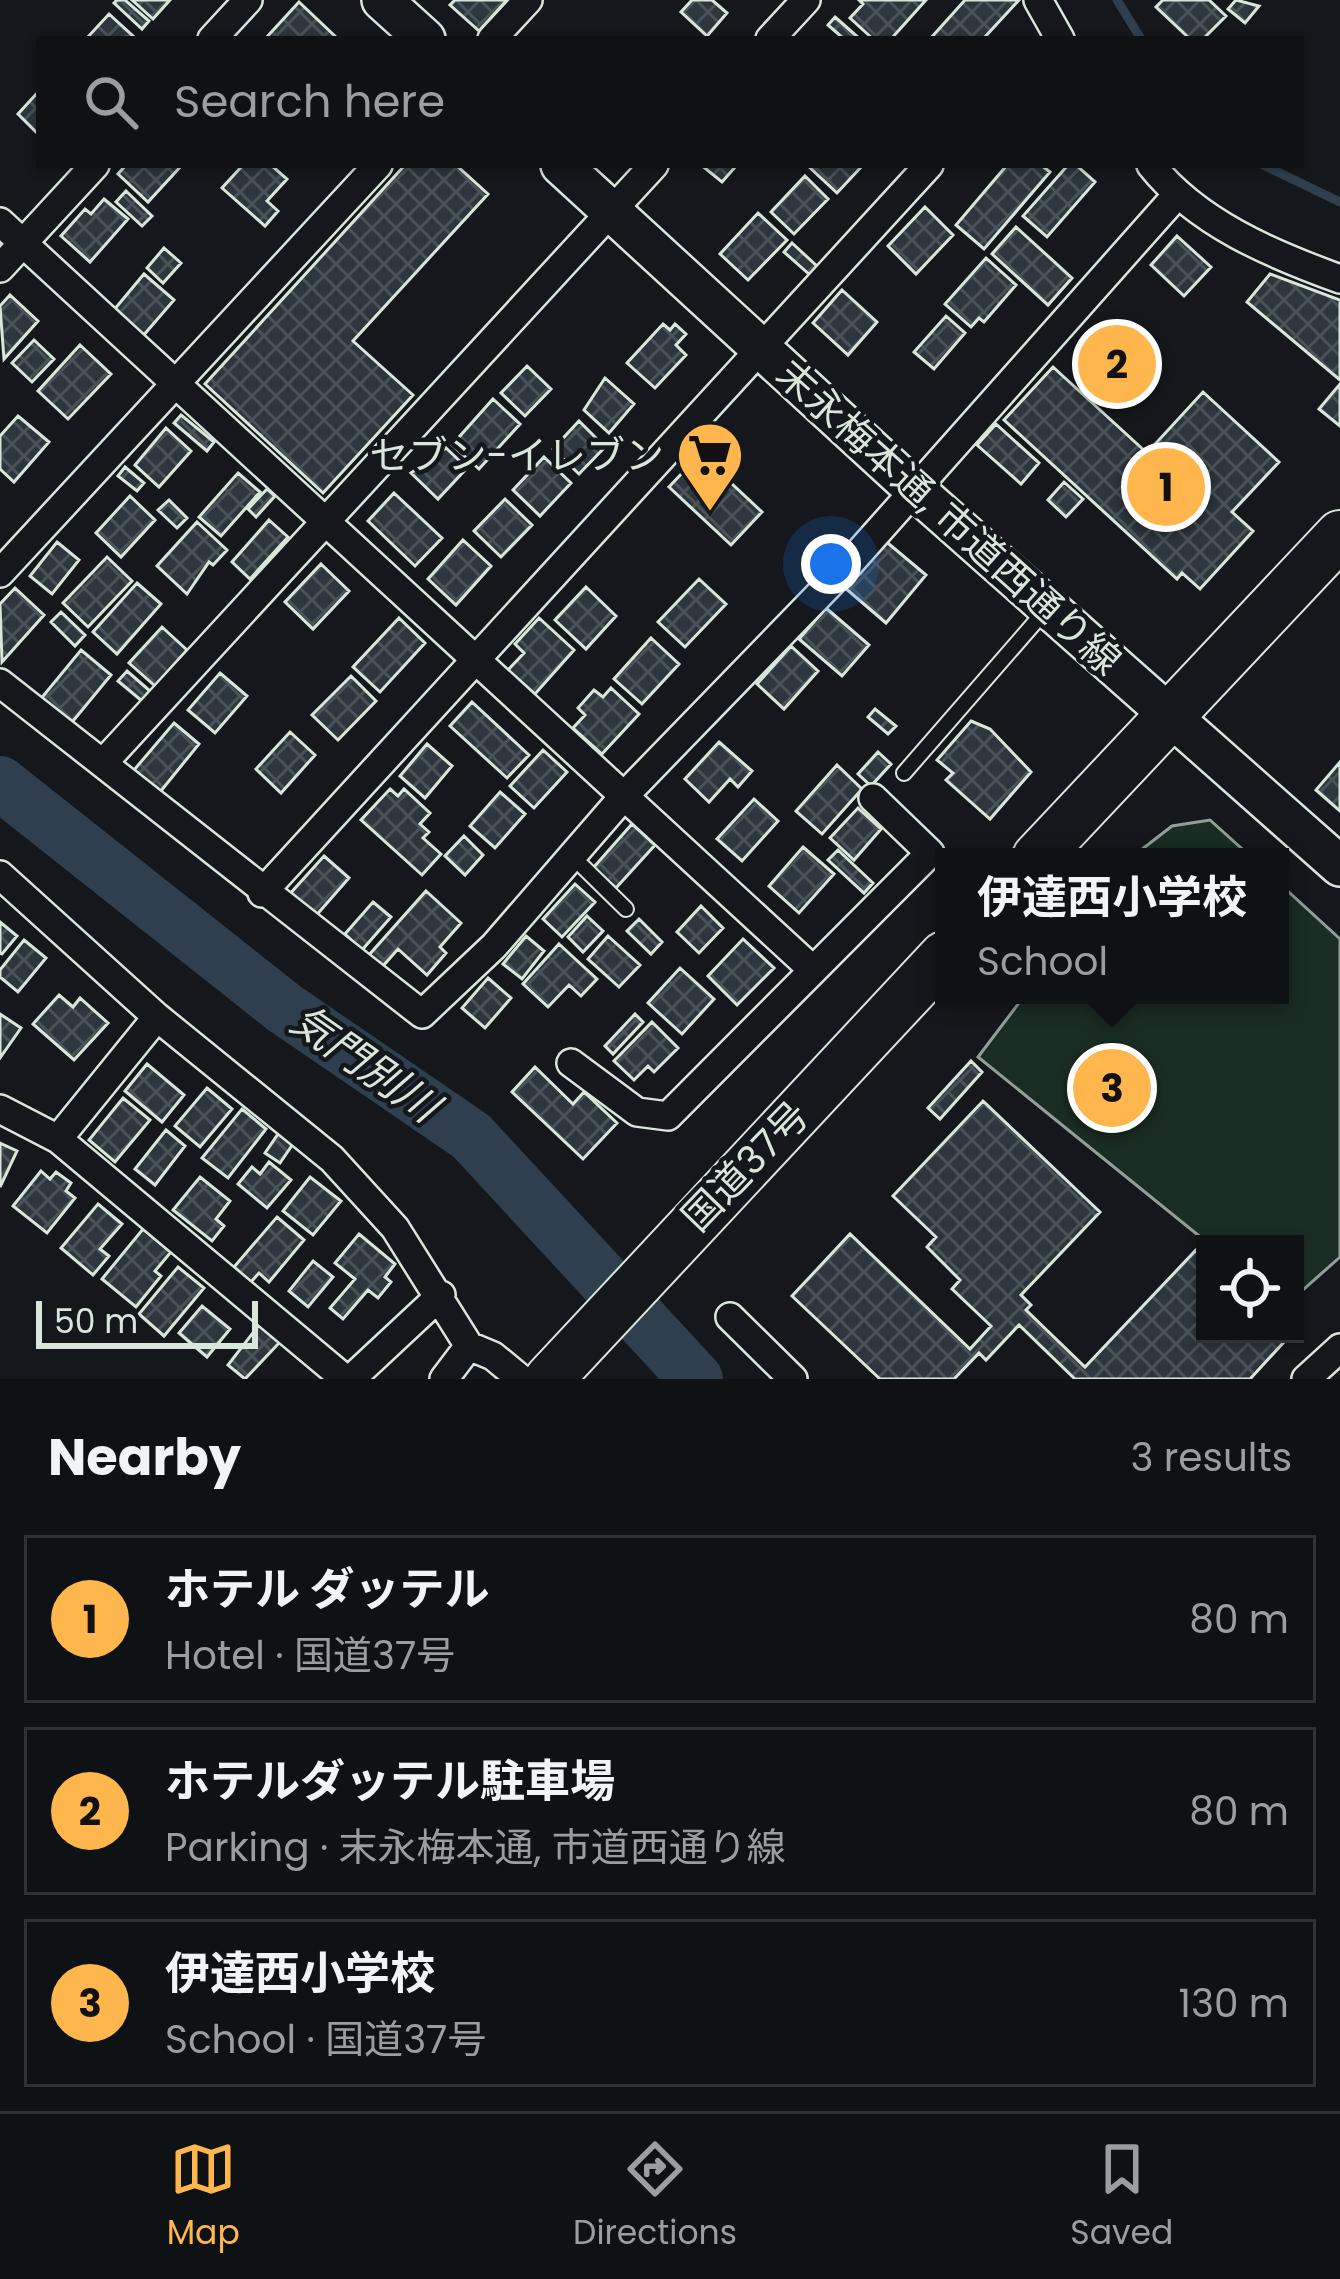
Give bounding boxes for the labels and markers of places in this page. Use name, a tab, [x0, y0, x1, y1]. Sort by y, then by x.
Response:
pin: 2	[1078, 319, 1156, 409]
supermarket icon: セブン-イレブン	[675, 420, 745, 514]
place label: セブン-イレブン	[370, 428, 664, 483]
pin: 1	[1127, 442, 1205, 532]
pin: 3	[1073, 1043, 1151, 1133]

